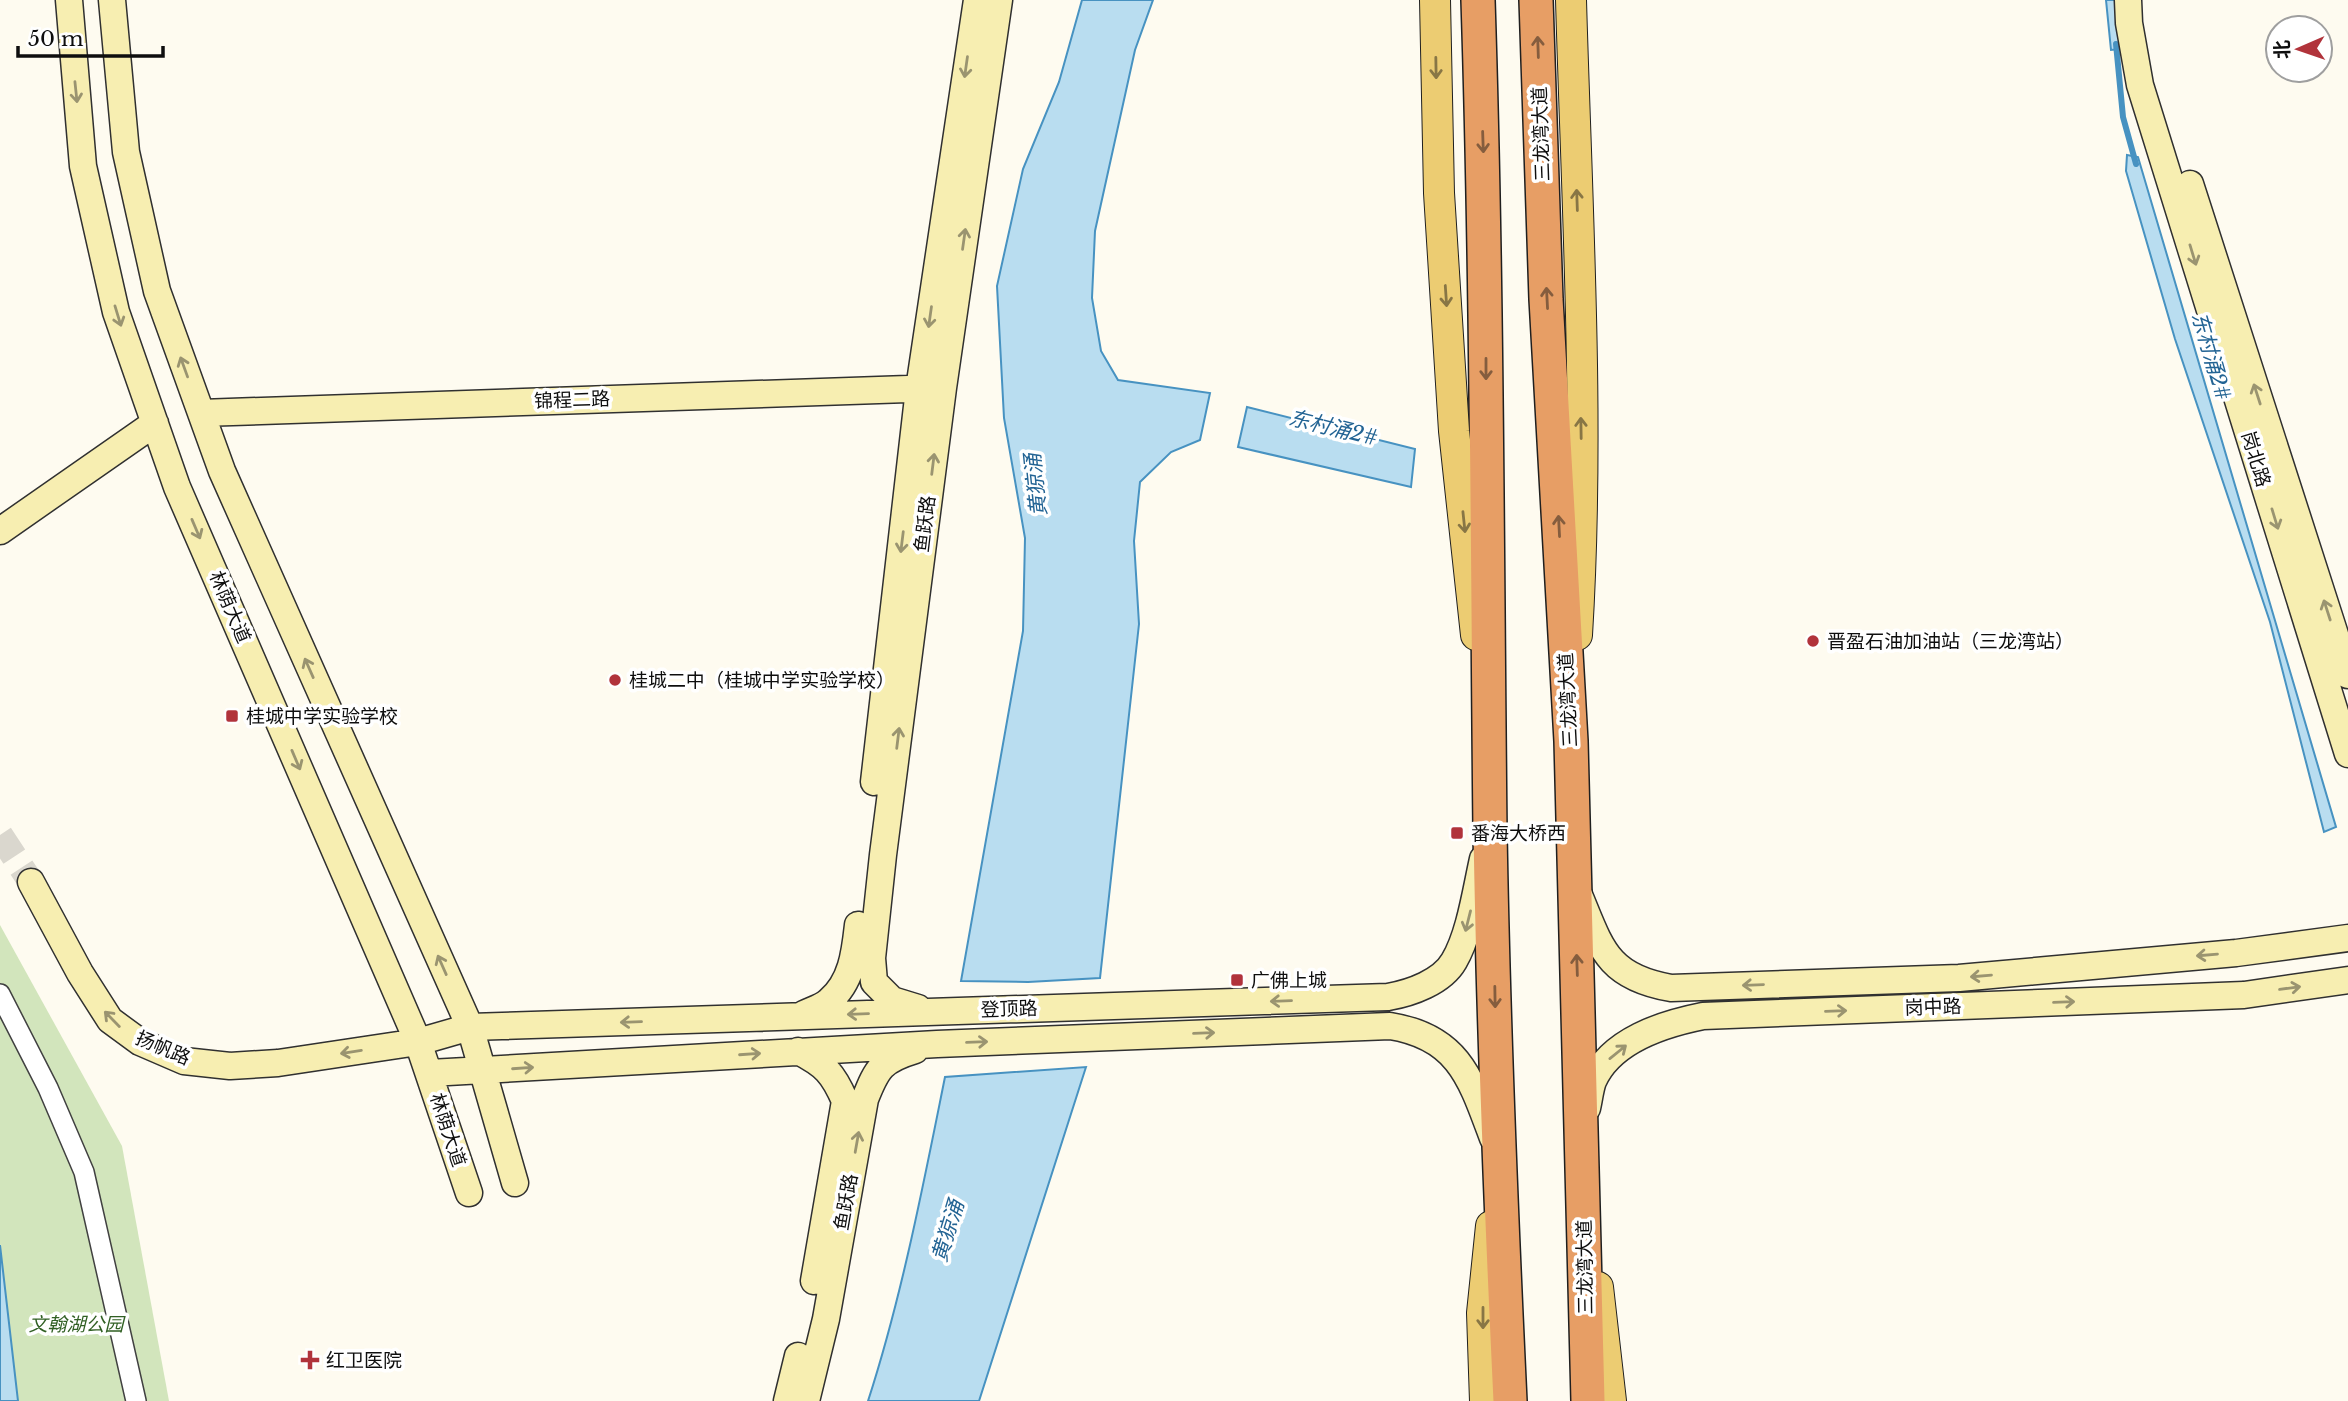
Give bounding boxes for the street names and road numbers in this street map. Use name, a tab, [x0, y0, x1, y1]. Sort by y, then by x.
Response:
street label: 三龙湾大道	[1528, 86, 1554, 182]
street label: 锦程二路	[534, 387, 610, 413]
street label: 岗北路	[2237, 428, 2275, 490]
street label: 鱼跃路	[910, 494, 940, 554]
street label: 林荫大道	[205, 568, 255, 646]
street label: 三龙湾大道	[1554, 652, 1582, 748]
street label: 岗中路	[1904, 995, 1962, 1019]
street label: 登顶路	[980, 997, 1038, 1021]
street label: 扬帆路	[132, 1026, 194, 1070]
street label: 林荫大道	[425, 1090, 471, 1170]
street label: 鱼跃路	[830, 1172, 862, 1232]
street label: 三龙湾大道	[1573, 1219, 1597, 1315]

